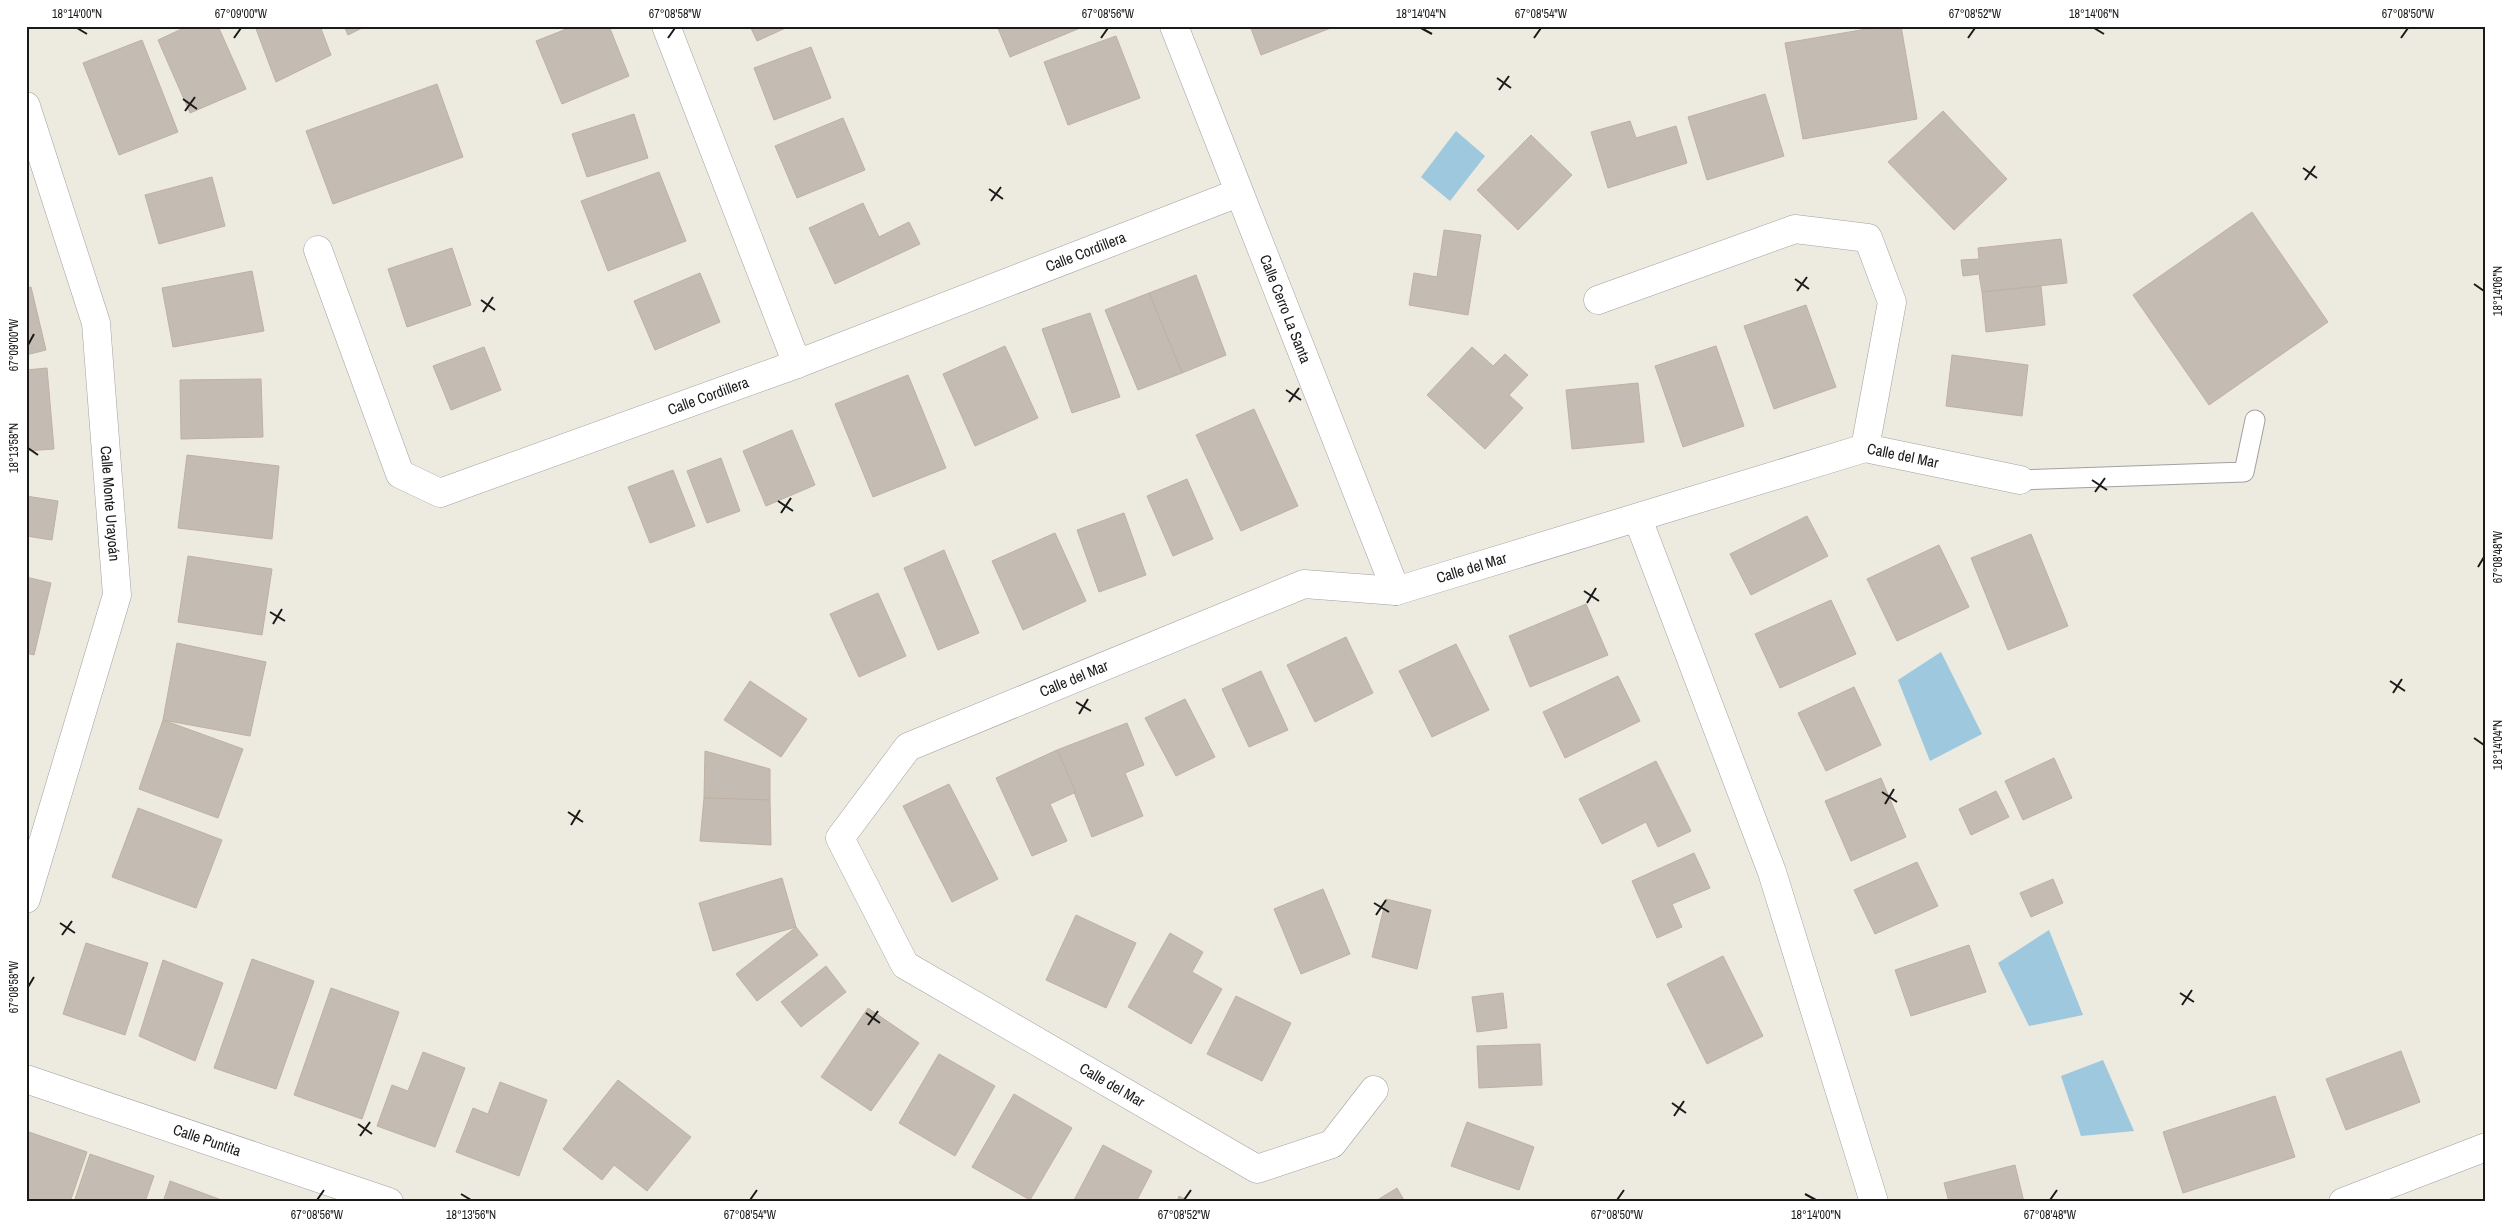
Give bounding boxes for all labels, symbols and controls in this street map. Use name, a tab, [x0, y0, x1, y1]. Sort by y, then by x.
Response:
text: 18°14'00"N	[52, 6, 102, 22]
text: 67°09'00"W	[215, 6, 268, 22]
text: 67°08'58"W	[649, 6, 702, 22]
text: 67°08'56"W	[1082, 6, 1135, 22]
text: 18°14'04"N	[1396, 6, 1446, 22]
text: 67°08'54"W	[1515, 6, 1568, 22]
text: 67°08'52"W	[1949, 6, 2002, 22]
text: 18°14'06"N	[2069, 6, 2119, 22]
text: 67°08'50"W	[2382, 6, 2435, 22]
street label: Calle Cordillera	[1042, 226, 1129, 277]
street label: Calle Cerro La Santa	[1255, 251, 1316, 366]
text: 18°14'06"N	[2490, 266, 2506, 316]
text: 67°09'00"W	[6, 318, 22, 371]
street label: Calle Cordillera	[665, 371, 752, 420]
text: 18°13'58"N	[6, 423, 22, 473]
street label: Calle del Mar	[1865, 438, 1941, 473]
street label: Calle Monte Urayoán	[96, 445, 125, 562]
text: 67°08'48"W	[2490, 530, 2506, 583]
street label: Calle del Mar	[1434, 547, 1509, 588]
street label: Calle del Mar	[1036, 655, 1111, 702]
text: 18°14'04"N	[2490, 720, 2506, 770]
text: 67°08'58"W	[6, 960, 22, 1013]
street label: Calle del Mar	[1076, 1057, 1149, 1112]
street label: Calle Puntita	[170, 1119, 244, 1161]
text: 67°08'56"W	[291, 1207, 344, 1223]
text: 18°13'56"N	[446, 1207, 496, 1223]
text: 67°08'54"W	[724, 1207, 777, 1223]
text: 67°08'52"W	[1158, 1207, 1211, 1223]
text: 67°08'50"W	[1591, 1207, 1644, 1223]
text: 18°14'00"N	[1791, 1207, 1841, 1223]
text: 67°08'48"W	[2024, 1207, 2077, 1223]

